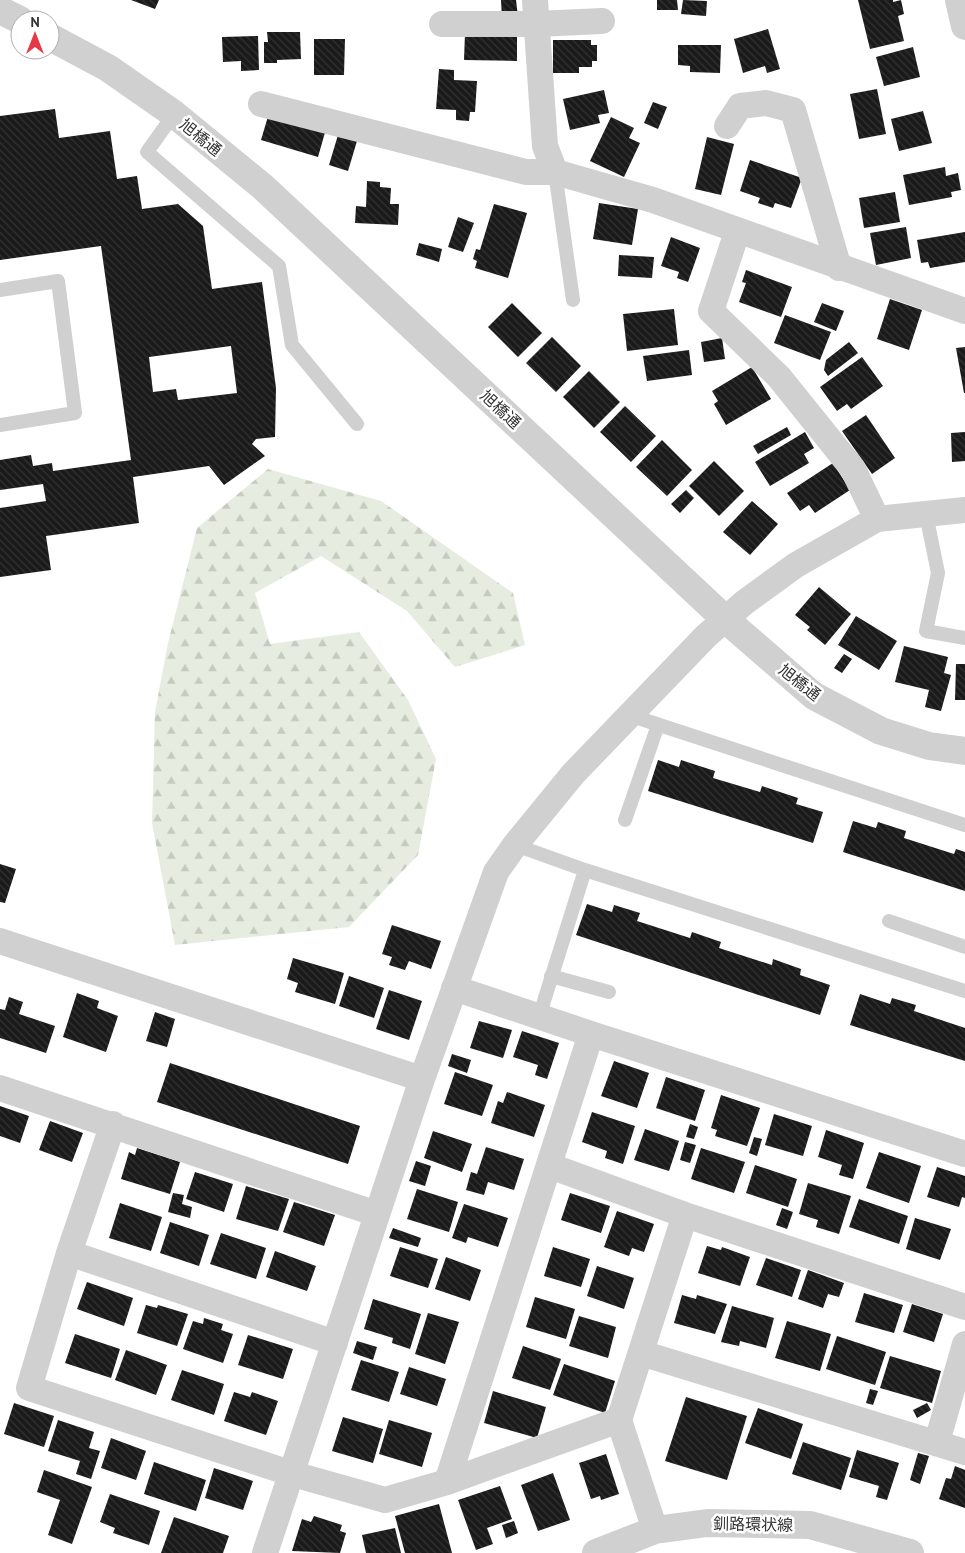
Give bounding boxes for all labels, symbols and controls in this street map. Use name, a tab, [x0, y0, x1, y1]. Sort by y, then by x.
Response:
north arrow	[10, 10, 60, 60]
text: N	[30, 13, 40, 31]
street label: 旭橋通	[176, 114, 226, 160]
street label: 旭橋通	[477, 385, 525, 433]
street label: 旭橋通	[775, 659, 825, 705]
street label: 釧路環状線	[713, 1513, 793, 1535]

